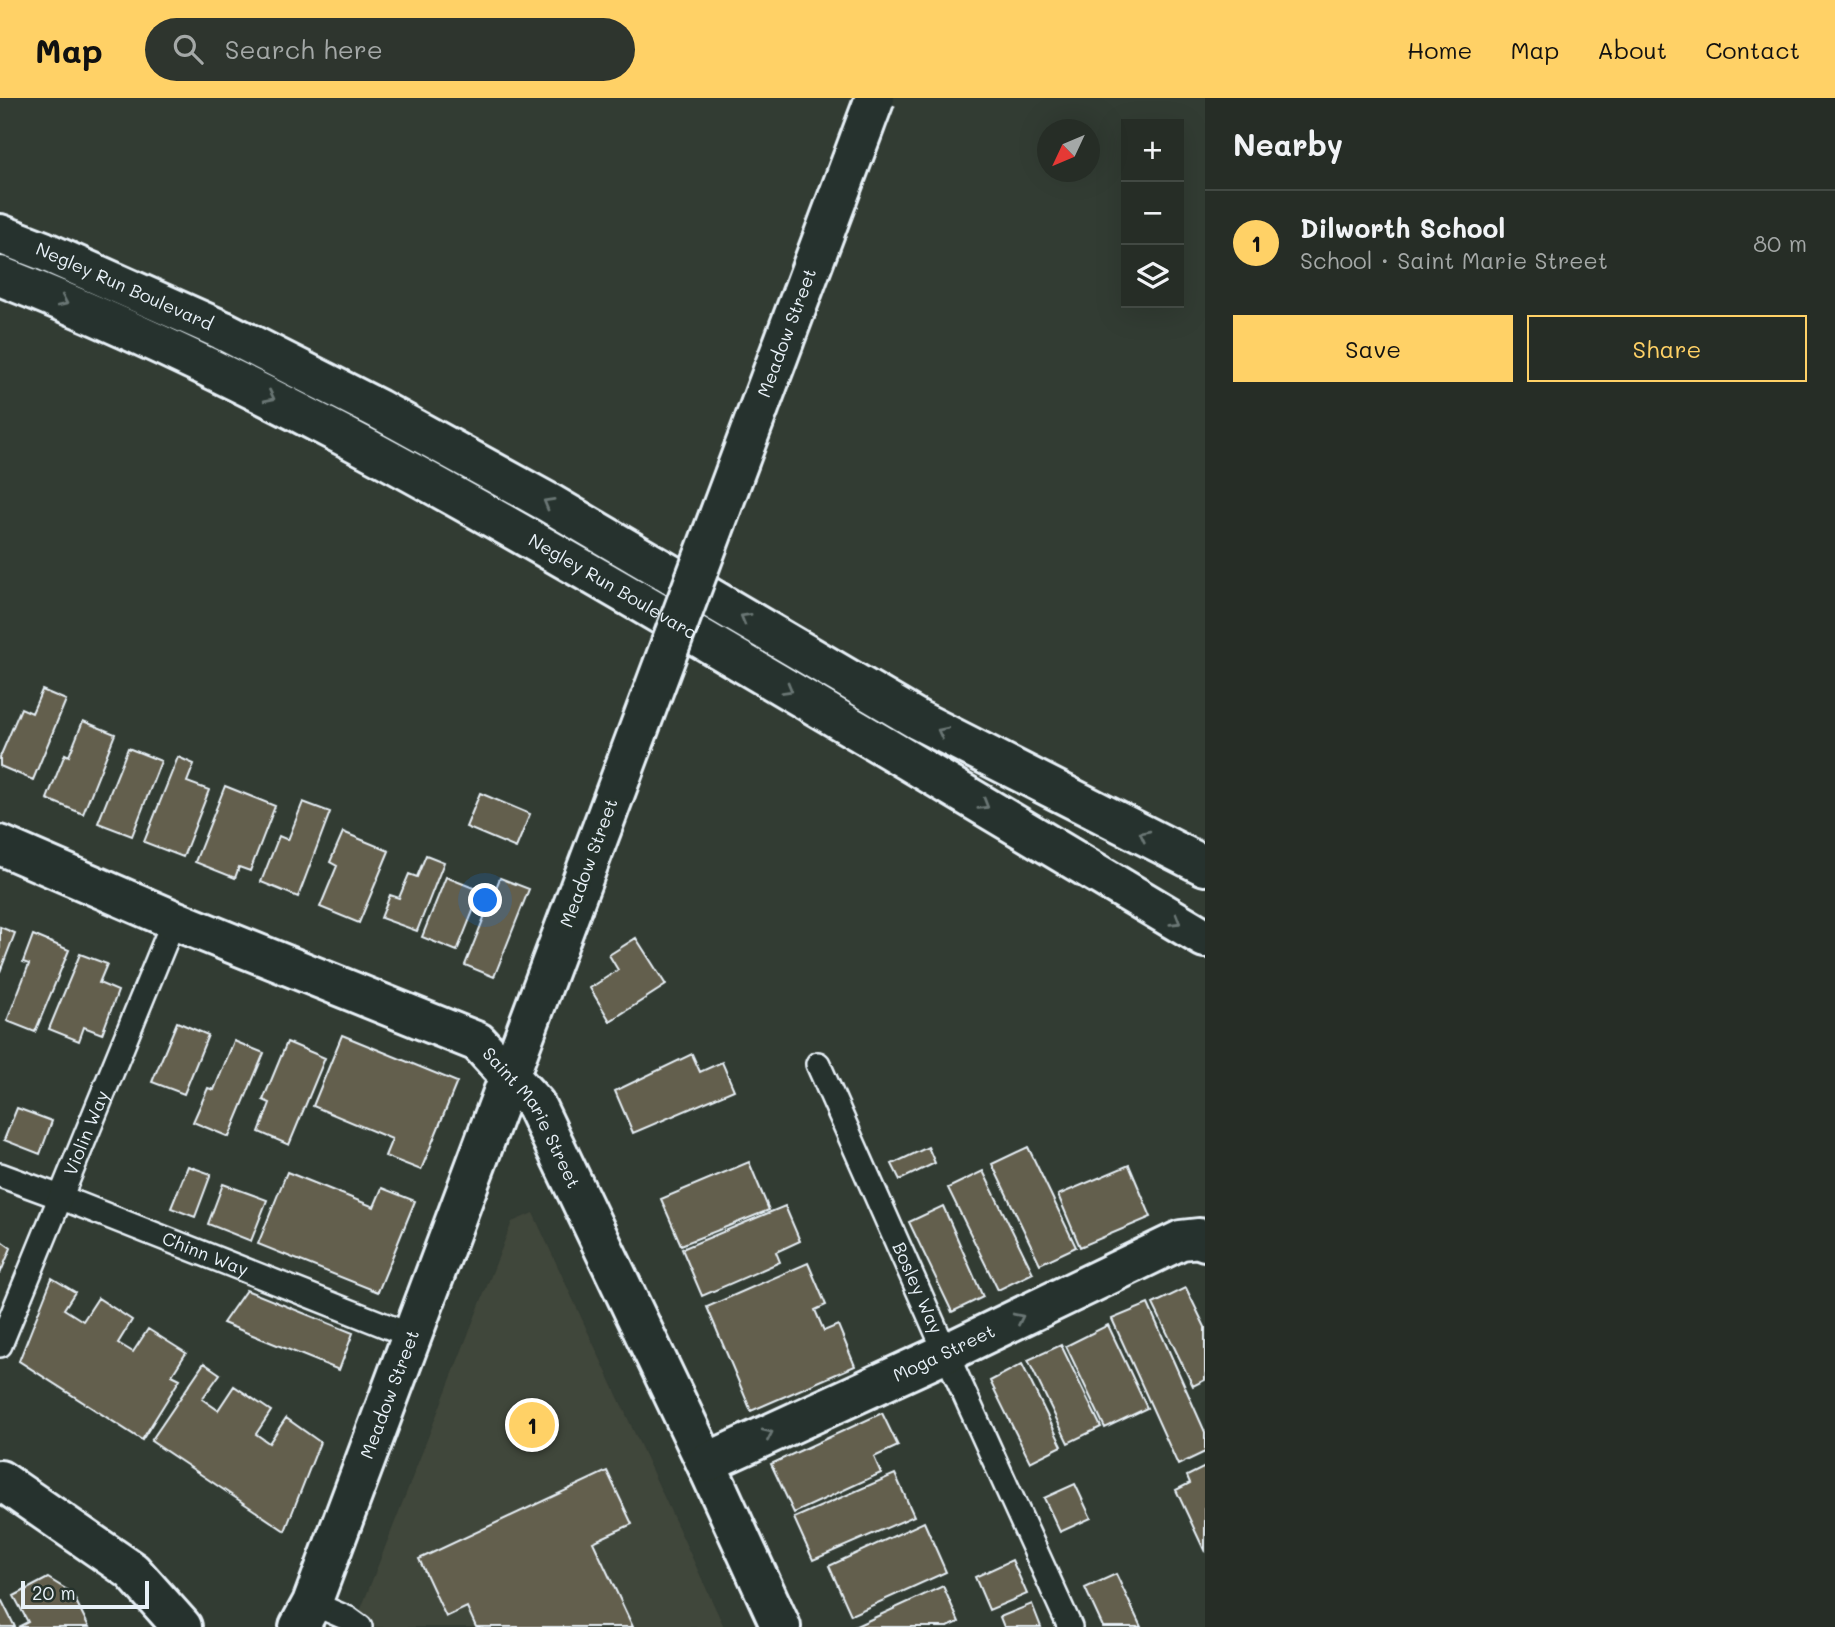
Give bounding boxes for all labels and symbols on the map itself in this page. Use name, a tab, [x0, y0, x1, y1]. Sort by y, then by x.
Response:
north arrow	[1037, 119, 1100, 182]
street label: Negley Run Boulevard	[33, 236, 217, 336]
street label: Meadow Street	[751, 265, 821, 400]
one-way arrow	[56, 294, 68, 308]
one-way arrow	[263, 389, 275, 403]
one-way arrow	[543, 498, 556, 511]
street label: Negley Run Boulevard	[525, 528, 702, 645]
one-way arrow	[739, 613, 752, 626]
one-way arrow	[780, 681, 793, 694]
one-way arrow	[936, 727, 949, 741]
street label: Meadow Street	[554, 795, 623, 931]
one-way arrow	[976, 797, 989, 810]
one-way arrow	[1139, 830, 1151, 843]
your location	[468, 883, 502, 917]
one-way arrow	[1169, 912, 1182, 925]
street label: Saint Marie Street	[478, 1042, 586, 1192]
street label: Violin Way	[58, 1086, 114, 1179]
street label: Chinn Way	[159, 1226, 252, 1281]
street label: Bosley Way	[887, 1238, 949, 1337]
one-way arrow	[1012, 1312, 1024, 1326]
street label: Moga Street	[889, 1318, 998, 1387]
street label: Meadow Street	[354, 1326, 424, 1462]
pin: 1	[509, 1399, 555, 1451]
one-way arrow	[761, 1428, 773, 1442]
scale bar	[21, 1578, 149, 1610]

